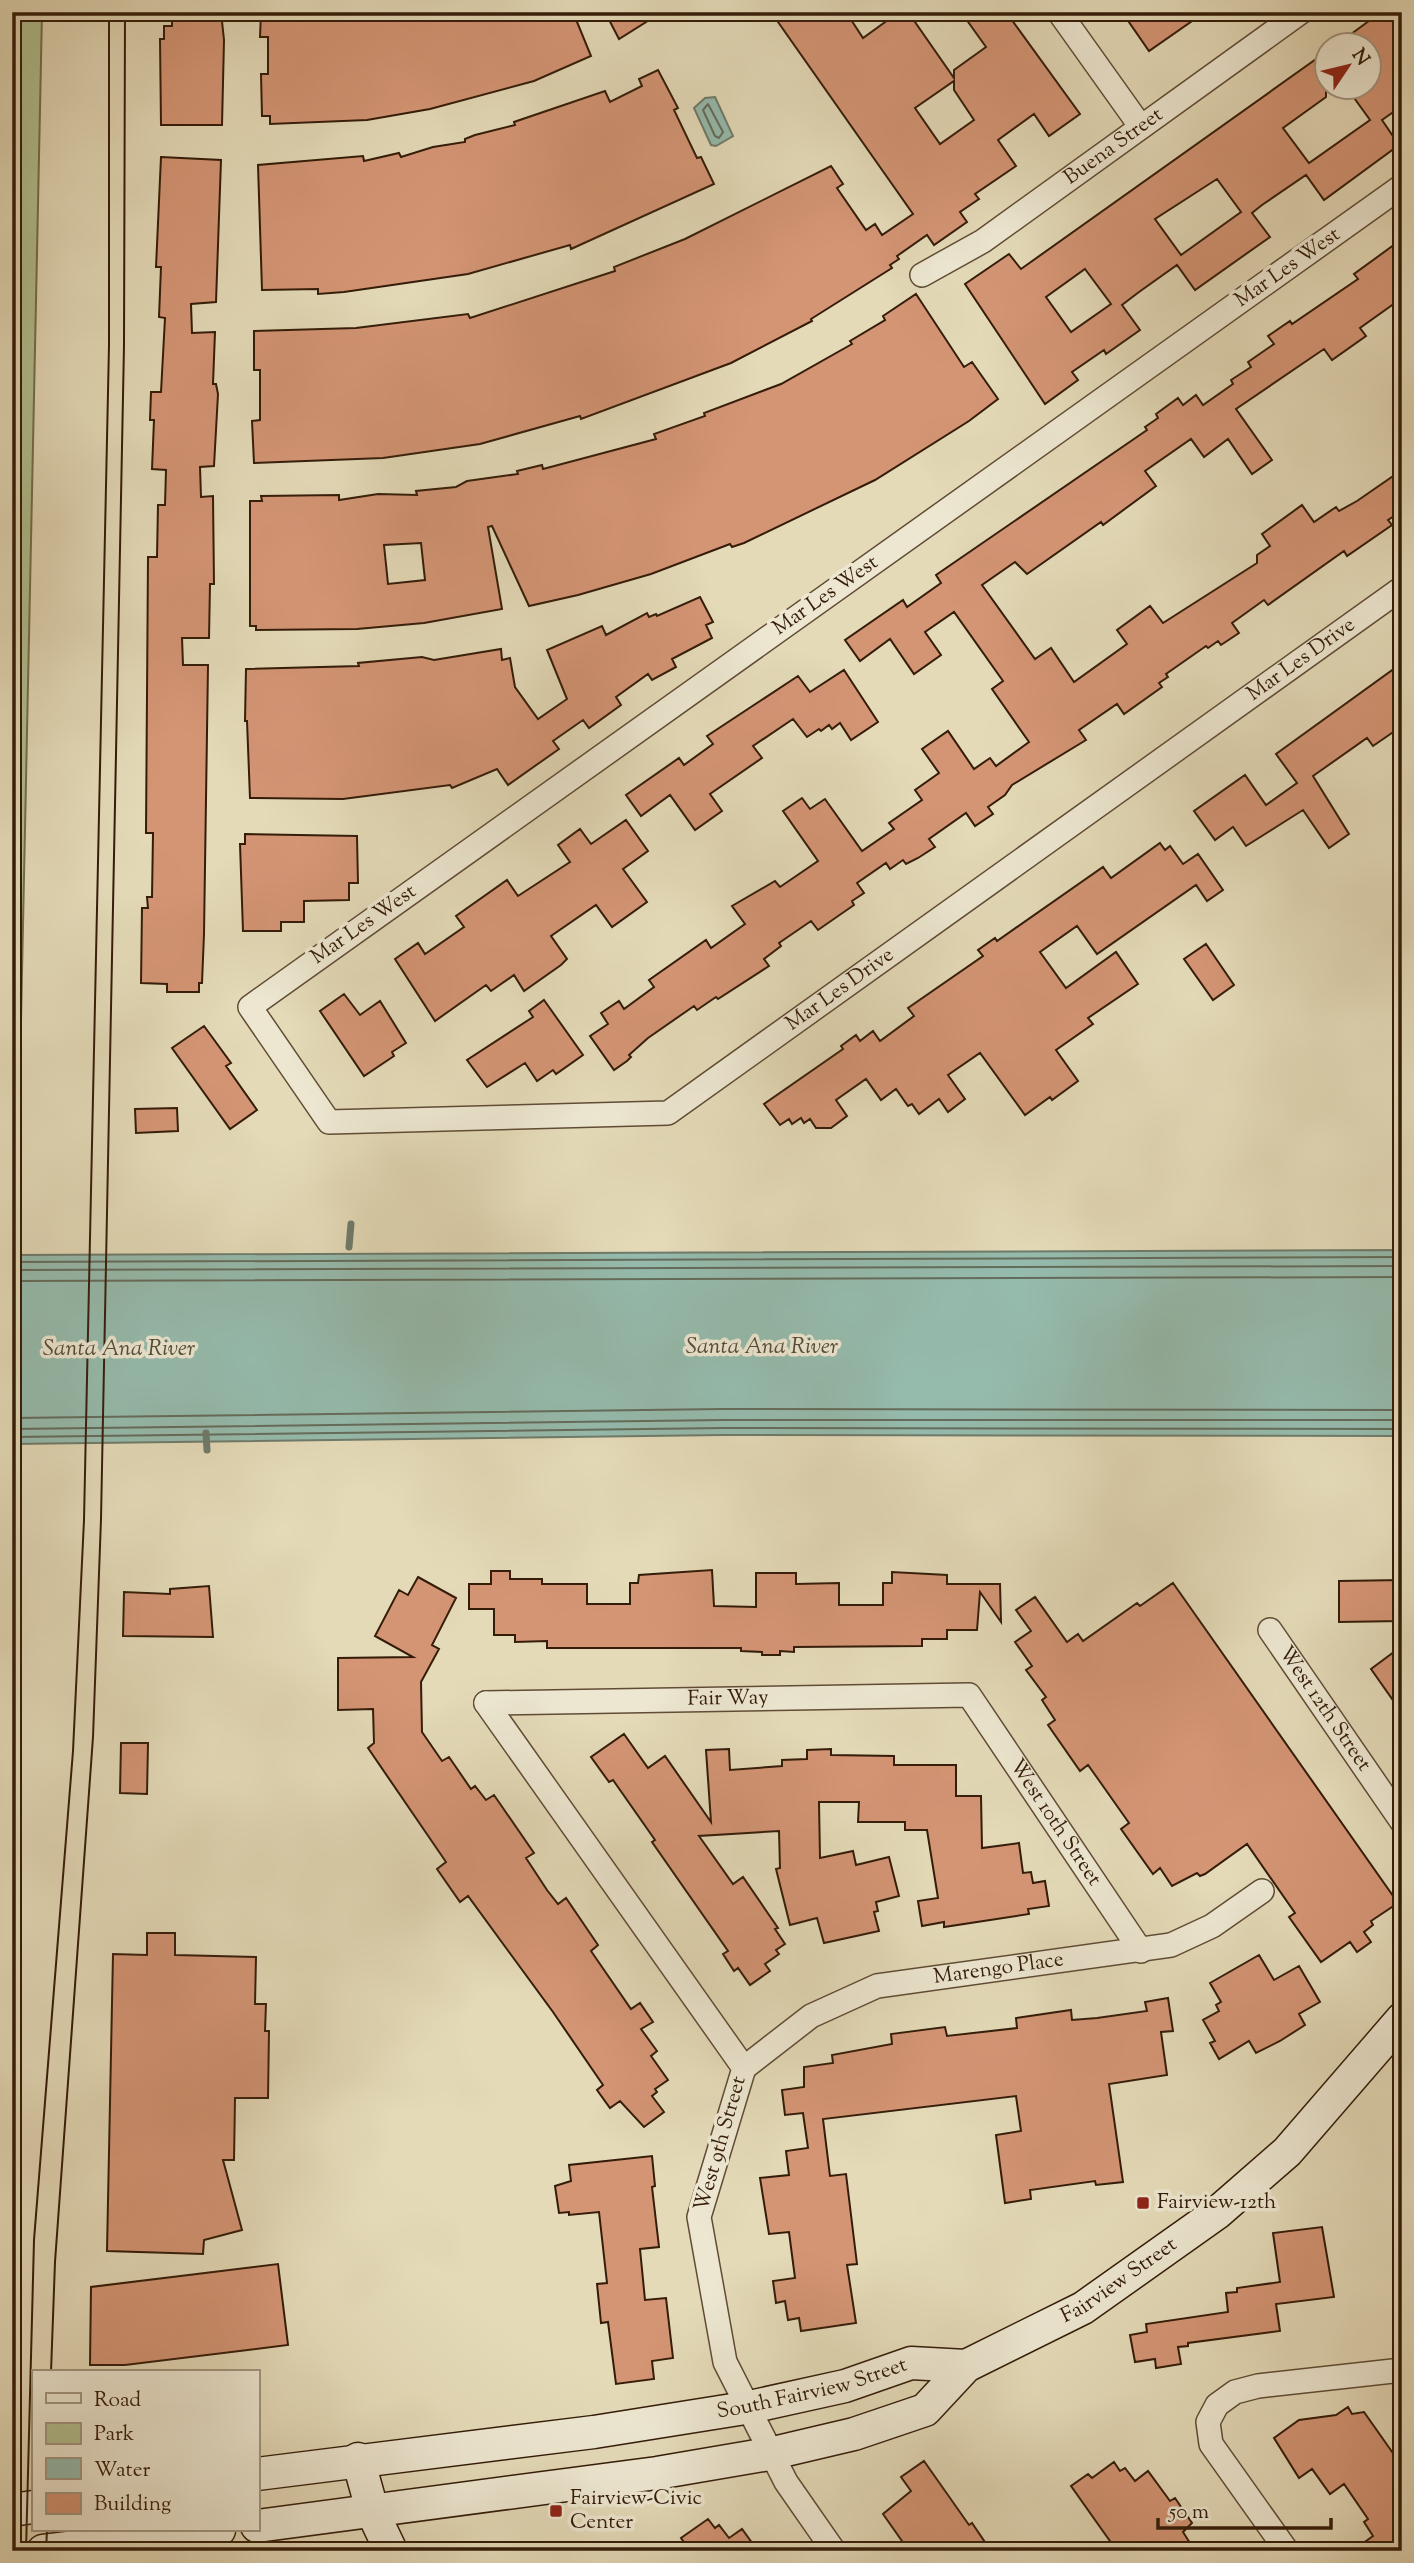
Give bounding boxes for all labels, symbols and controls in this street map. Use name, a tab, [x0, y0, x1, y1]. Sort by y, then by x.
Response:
north arrow	[1312, 32, 1382, 102]
text: N	[1344, 44, 1375, 72]
street label: Buena Street	[1058, 101, 1170, 193]
street label: Mar Les West	[1229, 221, 1347, 315]
street label: Mar Les West	[767, 549, 885, 643]
street label: Mar Les Drive	[1241, 611, 1362, 709]
street label: Mar Les West	[305, 878, 423, 972]
street label: Mar Les Drive	[780, 941, 901, 1039]
water label: Santa Ana River	[686, 1331, 838, 1364]
water label: Santa Ana River	[43, 1333, 195, 1366]
street label: West 12th Street	[1271, 1640, 1378, 1778]
street label: Fair Way	[687, 1683, 769, 1715]
street label: West 10th Street	[1001, 1753, 1108, 1892]
street label: Marengo Place	[932, 1945, 1066, 1993]
street label: West 9th Street	[687, 2073, 755, 2215]
place label: Fairview-12th	[1157, 2188, 1276, 2218]
marker: Fairview-12th	[1135, 2195, 1151, 2211]
street label: Fairview Street	[1056, 2231, 1184, 2332]
street label: South Fairview Street	[715, 2350, 911, 2427]
legend	[32, 2370, 259, 2532]
text: Road	[94, 2386, 141, 2416]
text: Park	[94, 2420, 135, 2450]
text: Water	[94, 2456, 151, 2486]
place label: Fairview-Civic Center	[570, 2484, 702, 2538]
scale bar	[1158, 2486, 1332, 2530]
text: Building	[94, 2490, 171, 2520]
text: 50 m	[1168, 2498, 1209, 2528]
marker: Fairview-Civic Center	[548, 2503, 564, 2519]

